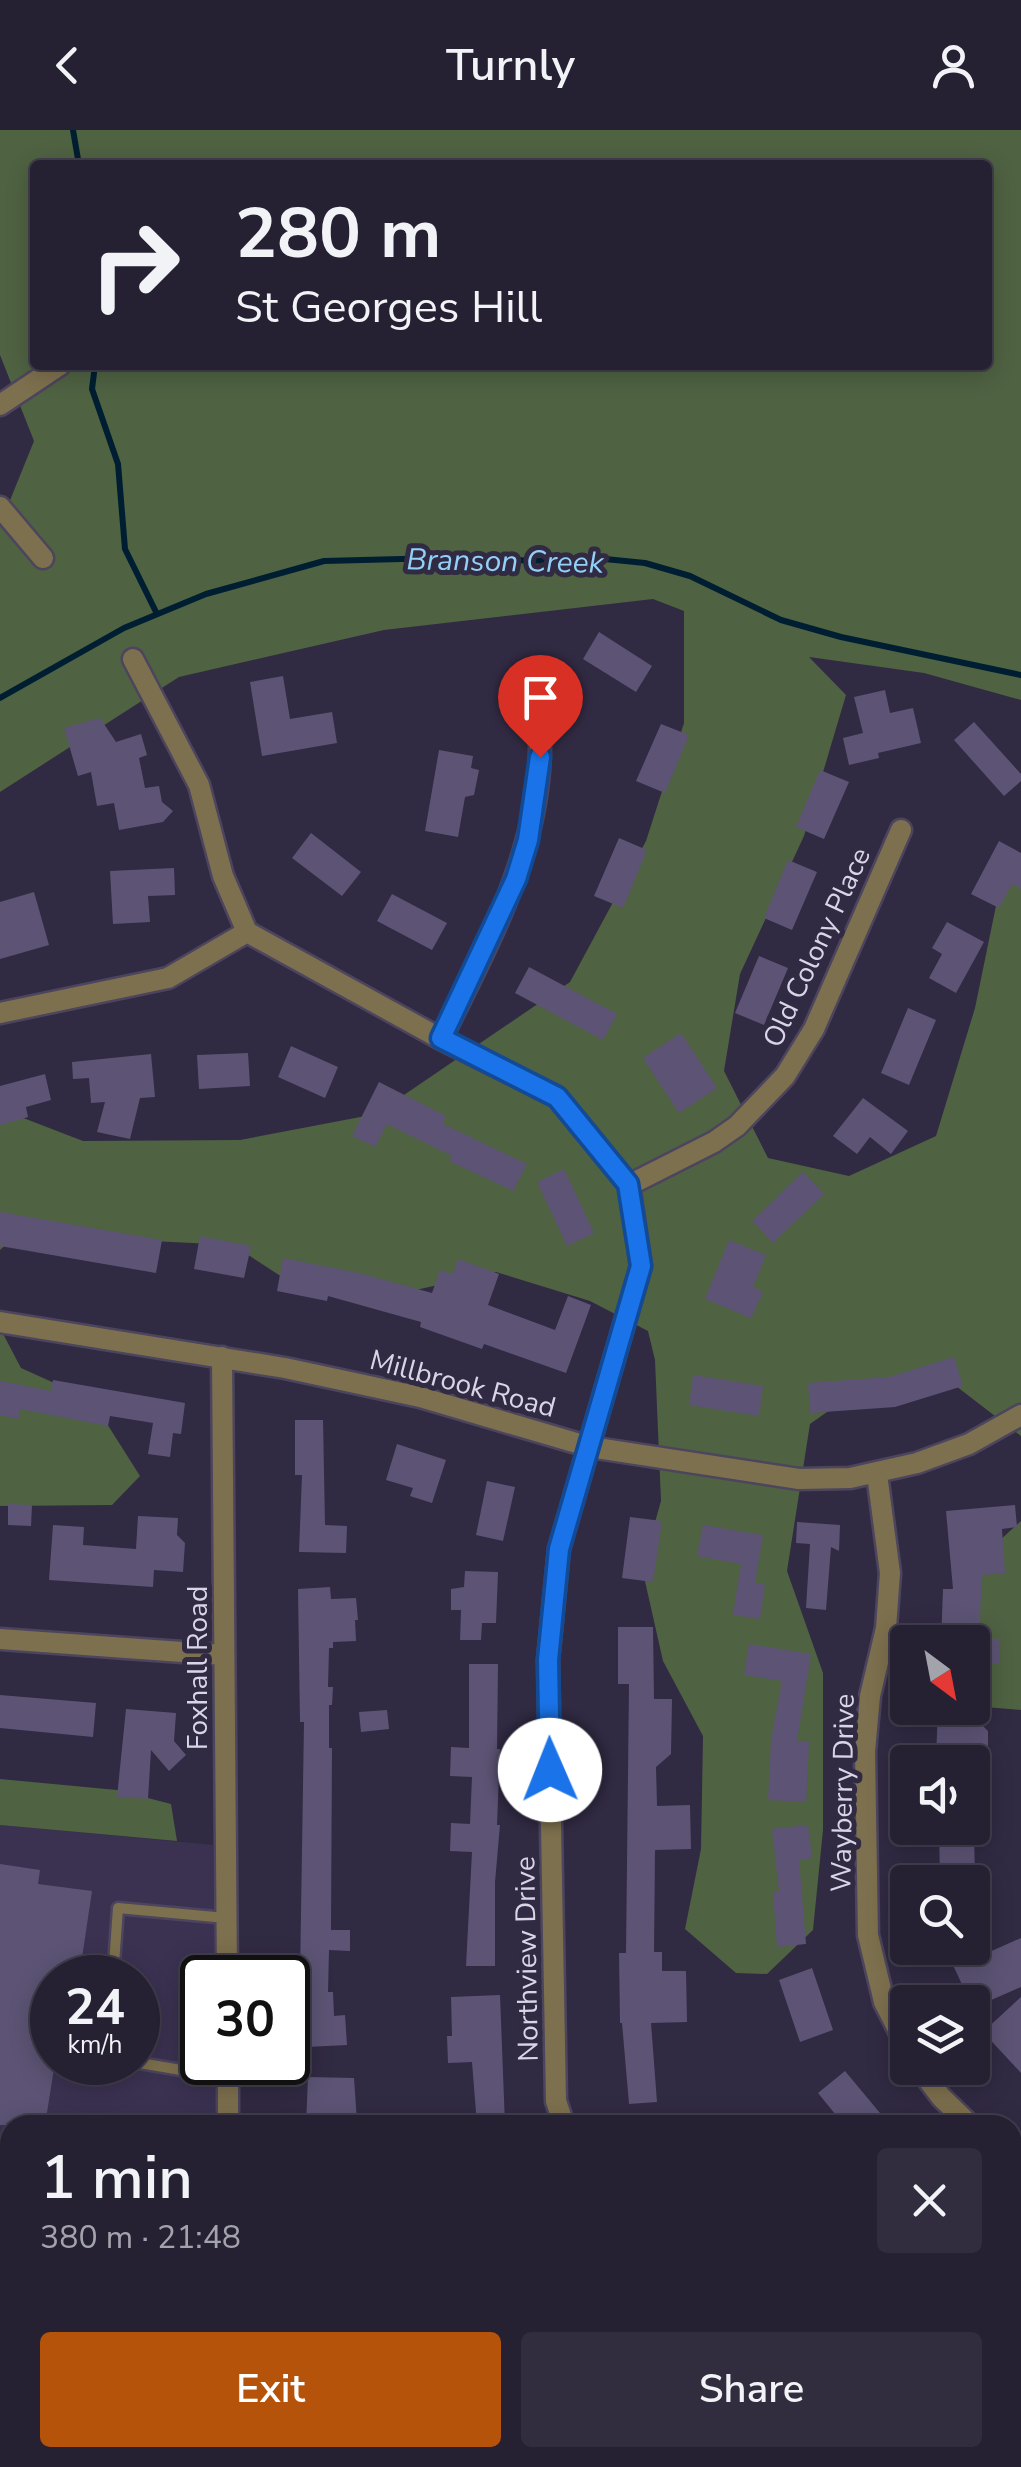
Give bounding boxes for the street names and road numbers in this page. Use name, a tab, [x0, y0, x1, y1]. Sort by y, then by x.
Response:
street label: Old Colony Place	[754, 841, 880, 1053]
street label: Millbrook Road	[366, 1341, 560, 1427]
street label: Foxhall Road	[179, 1586, 217, 1750]
street label: Wayberry Drive	[822, 1693, 864, 1893]
street label: Northview Drive	[506, 1856, 548, 2062]

